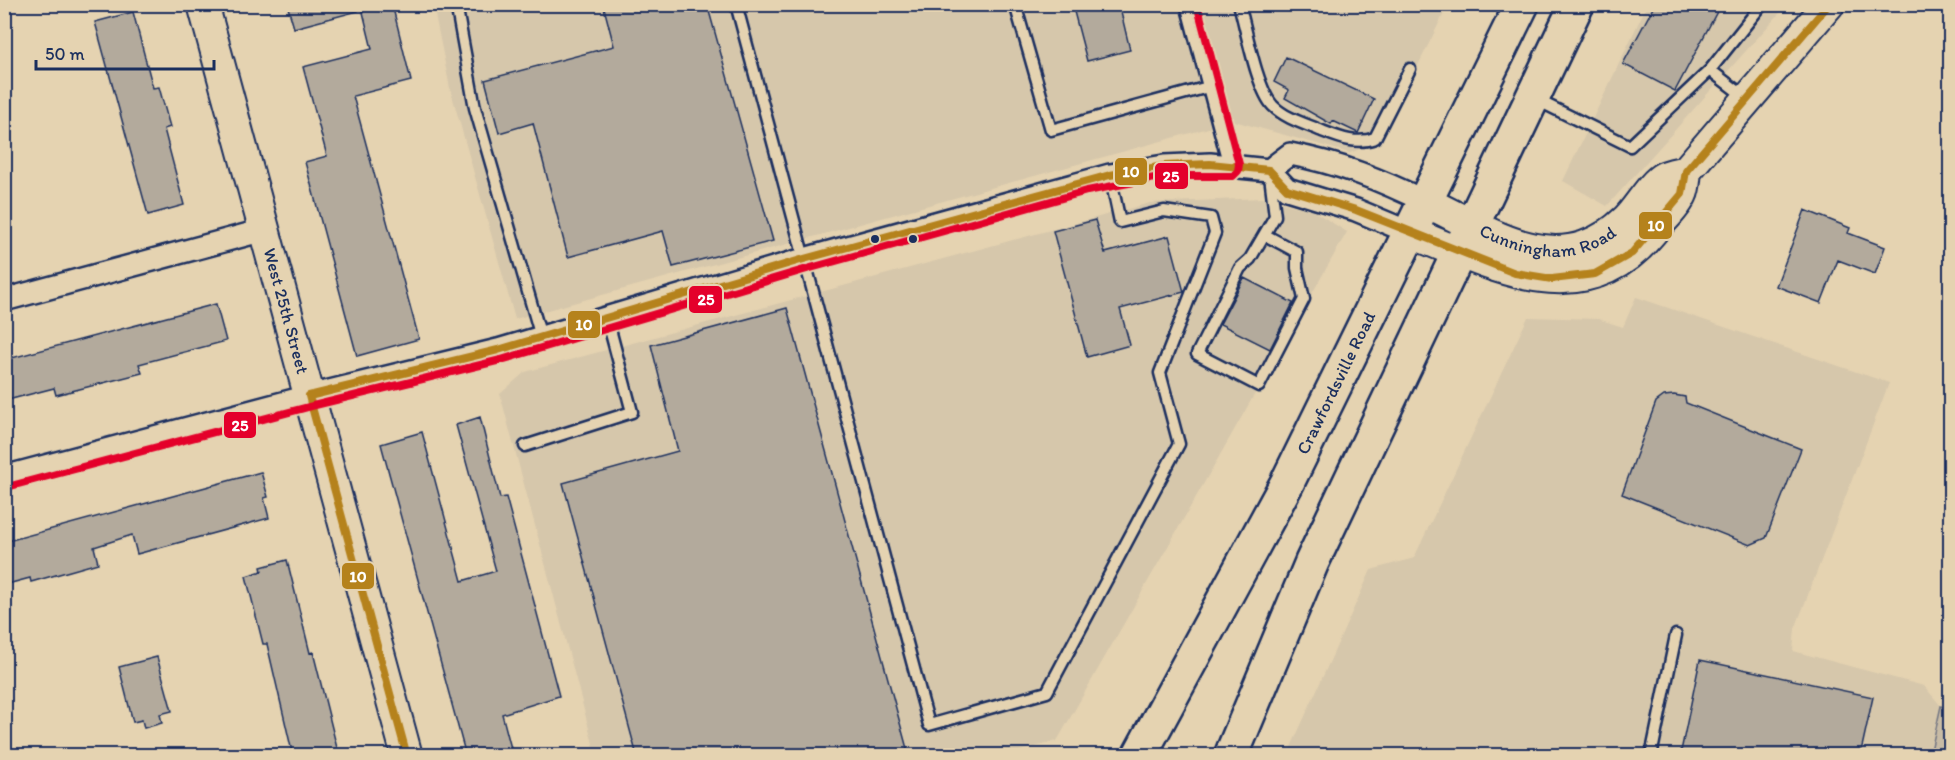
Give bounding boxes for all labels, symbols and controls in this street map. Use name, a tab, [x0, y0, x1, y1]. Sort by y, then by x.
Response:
scale bar	[36, 33, 214, 71]
text: 50 m	[45, 43, 85, 65]
line badge: 10	[1114, 157, 1148, 186]
text: 10	[1122, 162, 1140, 181]
line badge: 25	[1154, 162, 1189, 190]
text: 25	[1163, 167, 1180, 186]
line badge: 10	[1638, 211, 1673, 240]
street label: Cunningham Road	[1476, 214, 1618, 236]
text: 10	[1647, 216, 1665, 235]
text: Cunningham Road	[1476, 219, 1620, 262]
unlabelled marker	[869, 233, 881, 245]
unlabelled marker	[907, 233, 919, 245]
street label: West 25th Street	[259, 245, 314, 377]
line badge: 25	[688, 285, 723, 314]
text: 25	[698, 290, 715, 309]
street label: Crawfordsville Road	[1292, 308, 1380, 458]
line badge: 10	[567, 310, 601, 339]
text: 10	[575, 315, 593, 334]
line badge: 25	[223, 411, 257, 439]
text: 25	[232, 416, 249, 435]
line badge: 10	[341, 562, 375, 590]
text: 10	[349, 567, 367, 586]

